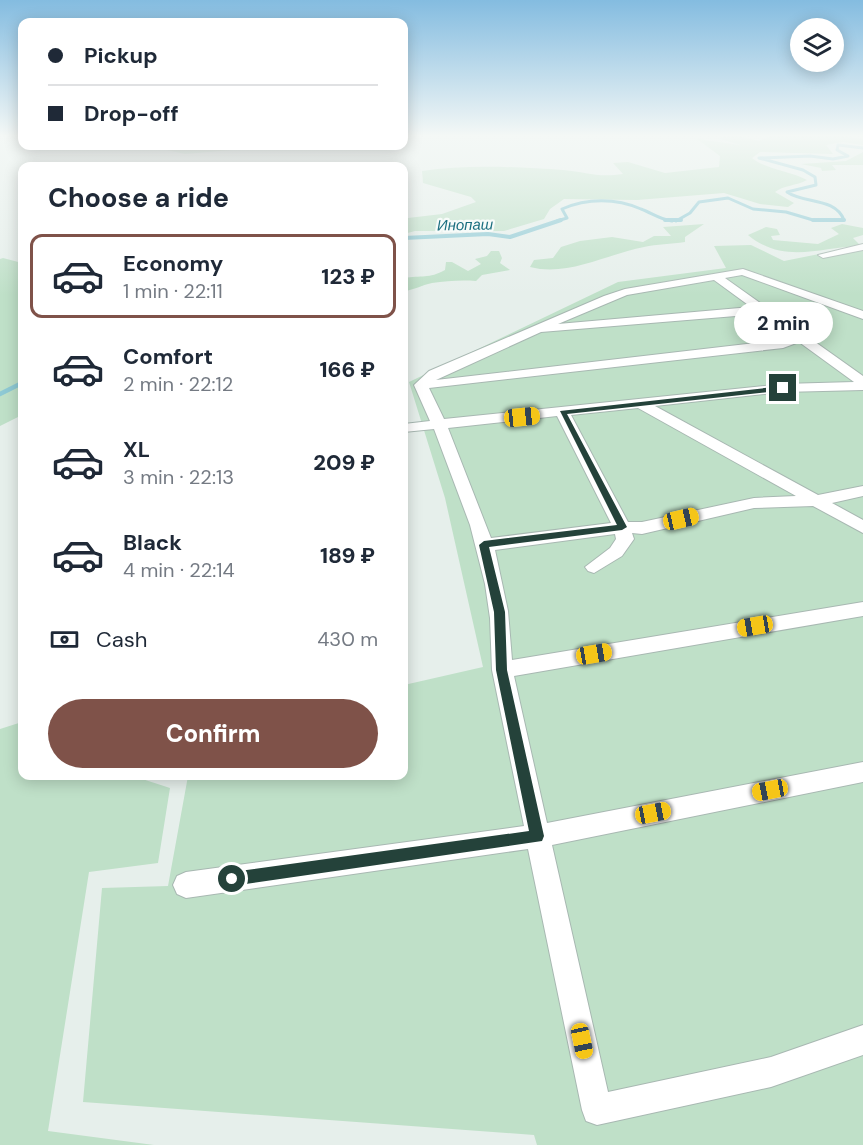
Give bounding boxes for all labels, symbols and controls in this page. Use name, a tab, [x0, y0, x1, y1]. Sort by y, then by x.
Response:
map controls	[790, 18, 844, 72]
button: layers	[790, 18, 844, 72]
text: Pickup	[84, 41, 158, 70]
text: Drop-off	[84, 99, 179, 128]
text: Choose a ride	[48, 180, 229, 215]
water label: Инопаш	[437, 215, 494, 235]
icon: car	[51, 249, 105, 303]
text: Economy	[123, 249, 223, 278]
text: 123 ₽	[321, 262, 375, 291]
text: 1 min · 22:11	[123, 278, 223, 304]
callout: 2 min	[734, 301, 832, 343]
text: 2 min	[757, 310, 810, 336]
icon: car	[51, 342, 105, 396]
text: Comfort	[123, 342, 213, 371]
text: 166 ₽	[319, 355, 375, 384]
text: 2 min · 22:12	[123, 371, 233, 397]
route end	[769, 374, 796, 401]
car	[503, 406, 541, 428]
icon: car	[51, 435, 105, 489]
text: XL	[123, 435, 150, 464]
text: 209 ₽	[313, 448, 375, 477]
text: 3 min · 22:13	[123, 464, 234, 490]
car	[661, 506, 701, 532]
icon: car	[51, 528, 105, 582]
text: Black	[123, 528, 182, 557]
text: 189 ₽	[320, 541, 375, 570]
text: 4 min · 22:14	[123, 557, 235, 583]
car	[736, 614, 774, 638]
icon: cash	[48, 623, 81, 656]
text: Cash	[96, 625, 147, 654]
text: 430 m	[317, 626, 378, 652]
car	[575, 642, 613, 666]
button: Confirm	[48, 699, 378, 768]
car	[751, 778, 789, 802]
car	[634, 801, 672, 825]
route start	[218, 865, 245, 892]
car	[569, 1022, 595, 1060]

